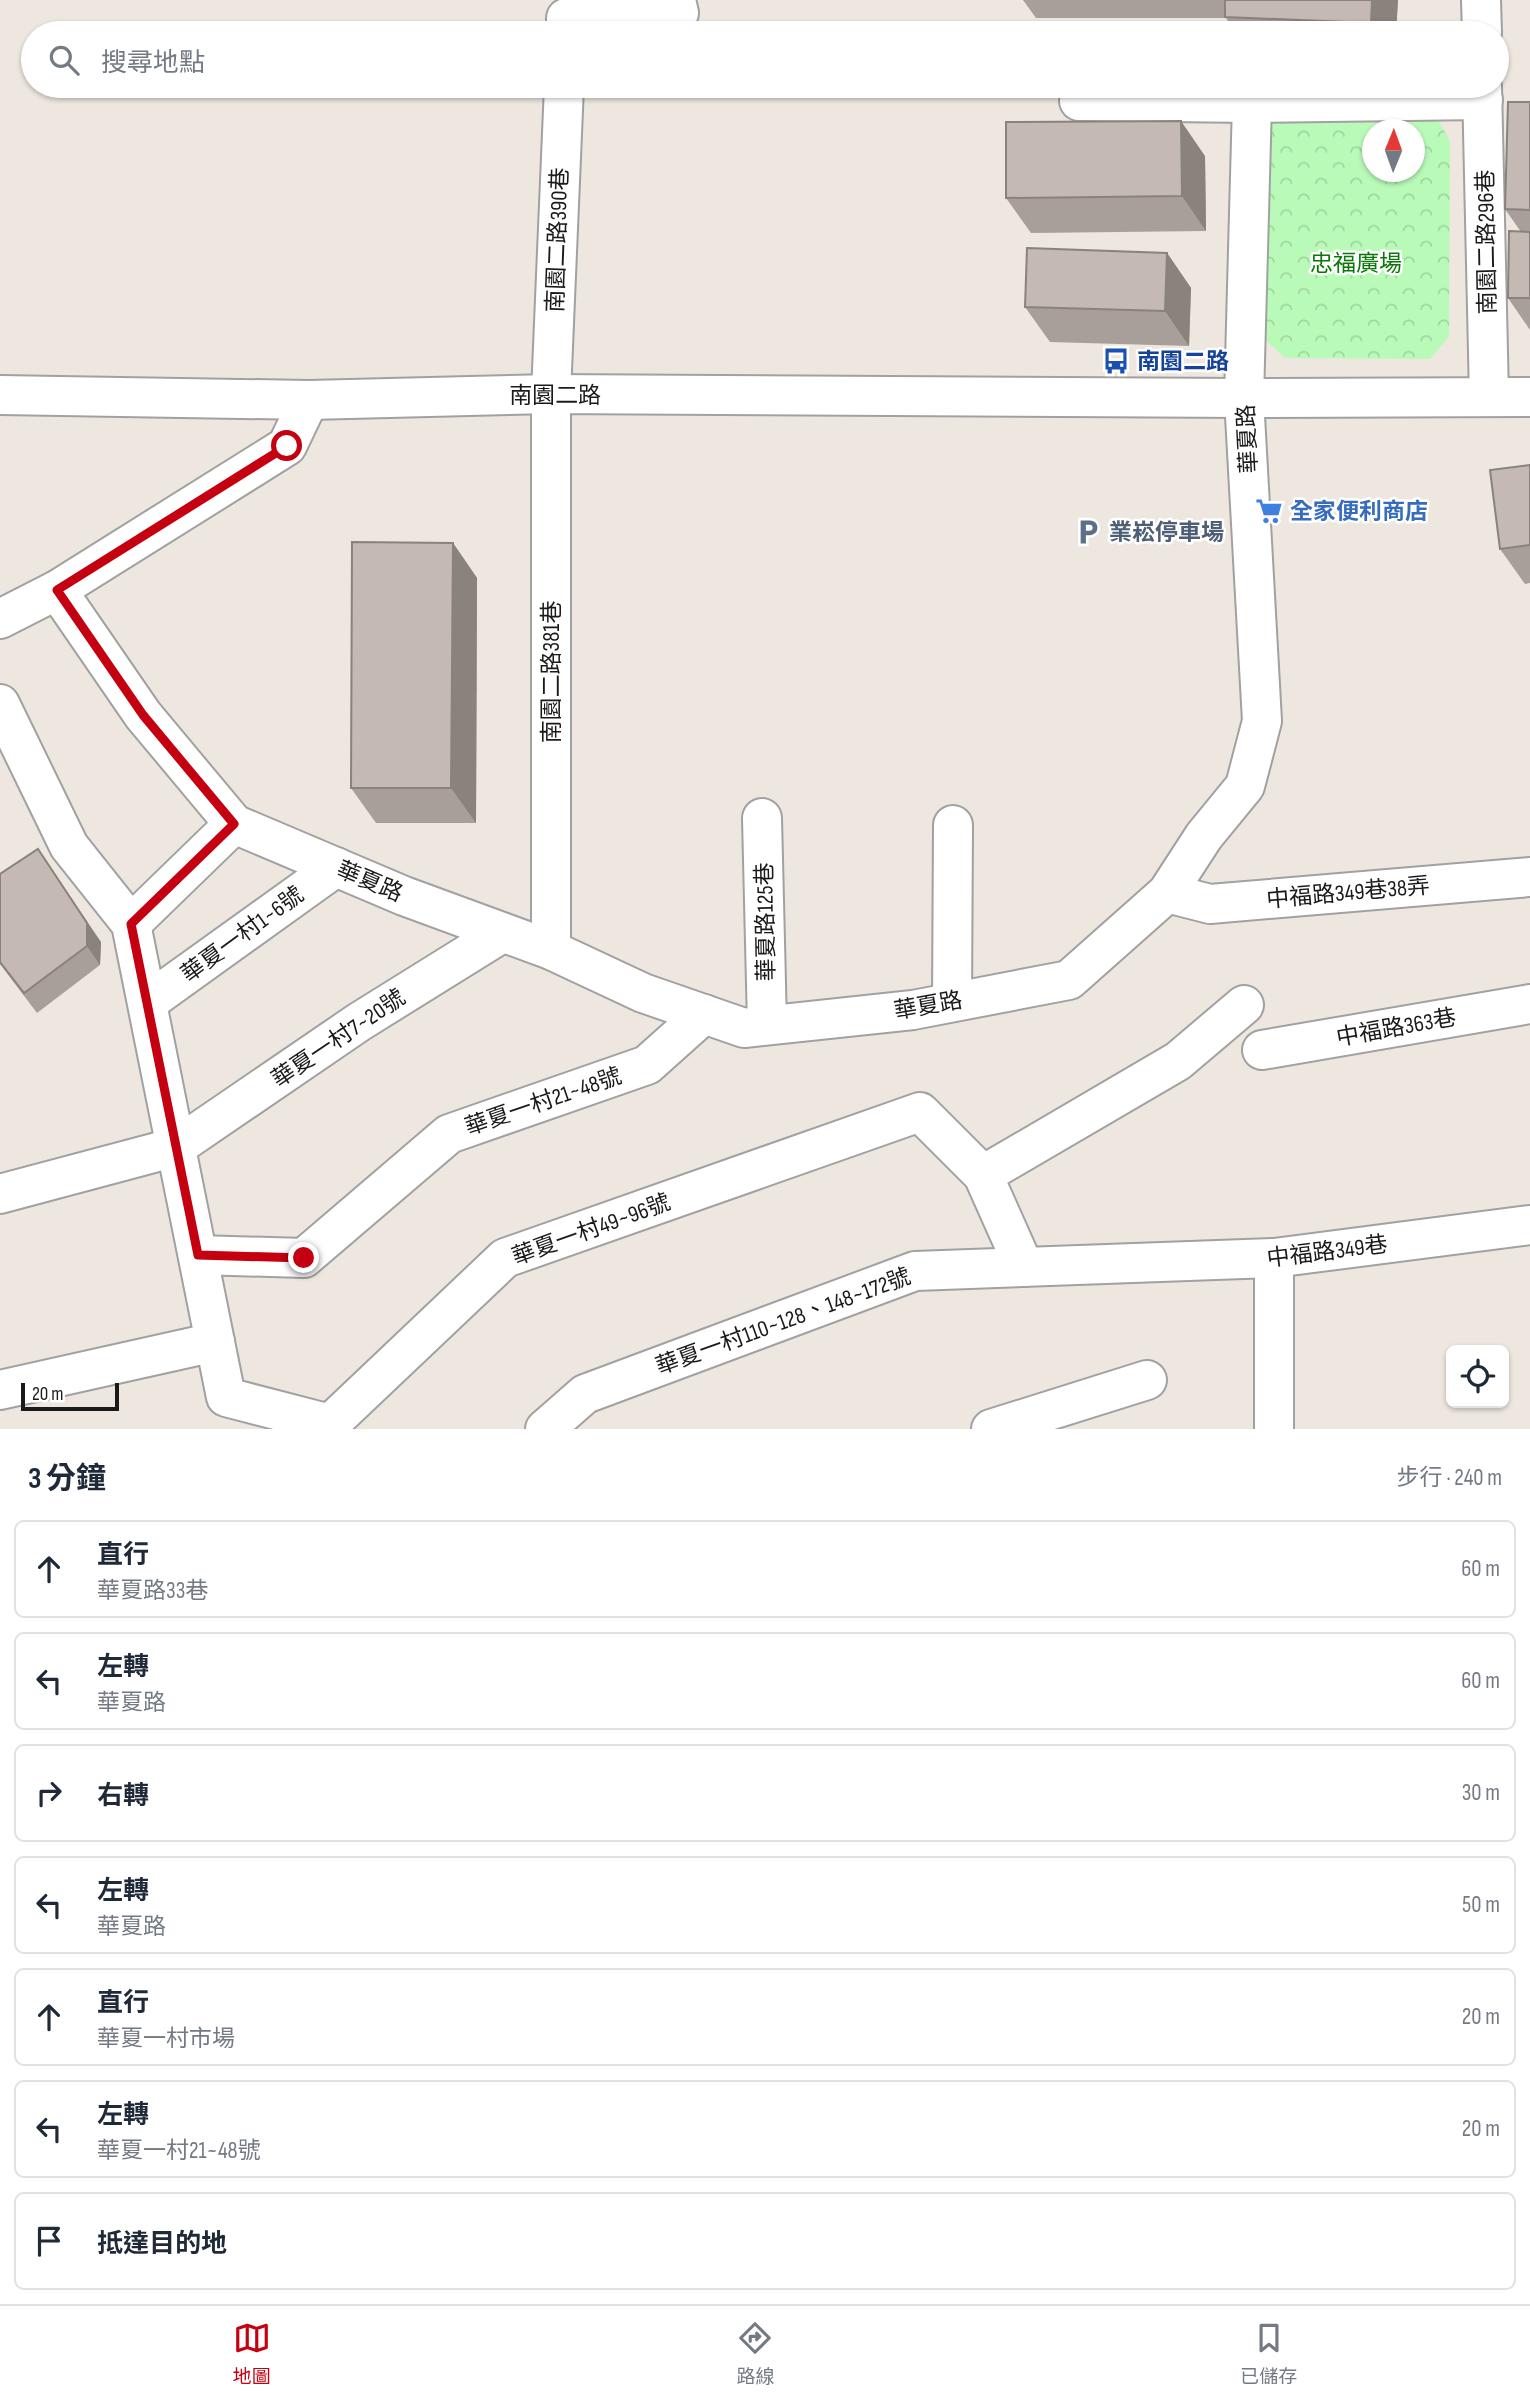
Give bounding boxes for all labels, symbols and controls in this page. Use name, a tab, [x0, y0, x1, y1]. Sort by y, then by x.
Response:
search box	[21, 21, 1509, 98]
icon: search	[45, 41, 83, 79]
text: 搜尋地點	[101, 48, 205, 79]
north arrow	[1362, 119, 1425, 182]
street label: 南園二路390巷	[541, 167, 575, 313]
street label: 南園二路296巷	[1472, 169, 1502, 315]
park label: 忠福廣場	[1310, 250, 1402, 278]
bus stop icon: 南園二路	[1101, 346, 1131, 376]
place label: 南園二路	[1137, 348, 1229, 376]
street label: 南園二路	[509, 382, 601, 410]
street label: 華夏路	[1232, 404, 1264, 474]
route start	[271, 430, 302, 461]
supermarket icon: 全家便利商店	[1254, 496, 1284, 526]
place label: 全家便利商店	[1290, 498, 1428, 526]
parking icon: 業崧停車場	[1073, 517, 1103, 547]
place label: 業崧停車場	[1109, 519, 1224, 547]
street label: 南園二路381巷	[538, 601, 566, 743]
street label: 華夏路	[332, 856, 407, 908]
street label: 華夏路125巷	[751, 862, 781, 982]
street label: 中福路349巷38弄	[1265, 872, 1431, 914]
street label: 華夏一村1~6號	[176, 881, 309, 989]
street label: 華夏一村7~20號	[266, 984, 411, 1094]
street label: 華夏路	[892, 986, 965, 1026]
street label: 中福路363巷	[1334, 1004, 1458, 1052]
street label: 華夏一村21~48號	[461, 1062, 625, 1142]
street label: 華夏一村49~96號	[508, 1188, 674, 1272]
street label: 中福路349巷	[1265, 1231, 1389, 1273]
route end	[288, 1242, 319, 1273]
street label: 華夏一村110~128、148~172號	[652, 1263, 915, 1381]
map controls	[1446, 1345, 1509, 1408]
button: locate	[1446, 1345, 1509, 1408]
scale bar	[21, 1380, 119, 1412]
text: 20 m	[32, 1383, 64, 1406]
text: 3 分鐘	[28, 1461, 106, 1497]
text: 步行 · 240 m	[1396, 1464, 1502, 1492]
text: 直行	[97, 1540, 149, 1571]
icon: ahead	[30, 1550, 68, 1588]
text: 60 m	[1461, 1555, 1500, 1583]
text: 華夏路33巷	[97, 1577, 208, 1605]
text: 左轉	[97, 1652, 149, 1683]
icon: left	[30, 1662, 68, 1700]
text: 60 m	[1461, 1667, 1500, 1695]
text: 華夏路	[97, 1689, 166, 1717]
icon: right	[30, 1774, 68, 1812]
text: 30 m	[1462, 1779, 1500, 1807]
text: 右轉	[97, 1781, 149, 1812]
text: 左轉	[97, 1876, 149, 1907]
icon: left	[30, 1886, 68, 1924]
text: 50 m	[1462, 1891, 1500, 1919]
text: 華夏路	[97, 1913, 166, 1941]
text: 直行	[97, 1988, 149, 2019]
icon: ahead	[30, 1998, 68, 2036]
text: 20 m	[1462, 2003, 1500, 2031]
text: 華夏一村市場	[97, 2025, 235, 2053]
text: 左轉	[97, 2100, 149, 2131]
icon: left	[30, 2110, 68, 2148]
text: 20 m	[1462, 2115, 1500, 2143]
text: 華夏一村21~48號	[97, 2137, 261, 2165]
icon: arrive	[30, 2222, 68, 2260]
text: 抵達目的地	[97, 2229, 227, 2260]
tab: 地圖	[233, 2319, 271, 2389]
tab: 路線	[736, 2319, 774, 2389]
tab: 已儲存	[1240, 2319, 1297, 2389]

